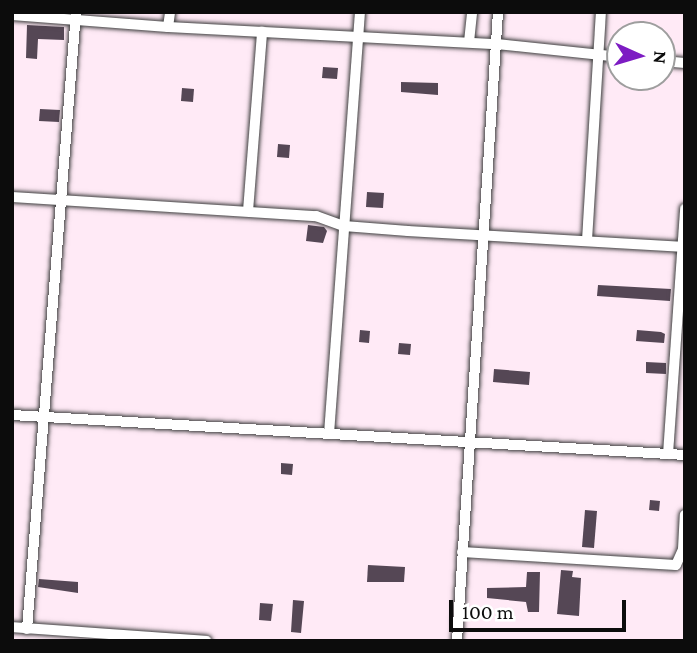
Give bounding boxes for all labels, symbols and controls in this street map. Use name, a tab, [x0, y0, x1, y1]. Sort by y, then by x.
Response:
north arrow	[606, 21, 676, 91]
text: N	[650, 50, 671, 65]
scale bar	[452, 586, 629, 630]
text: 100 m	[462, 600, 514, 624]

